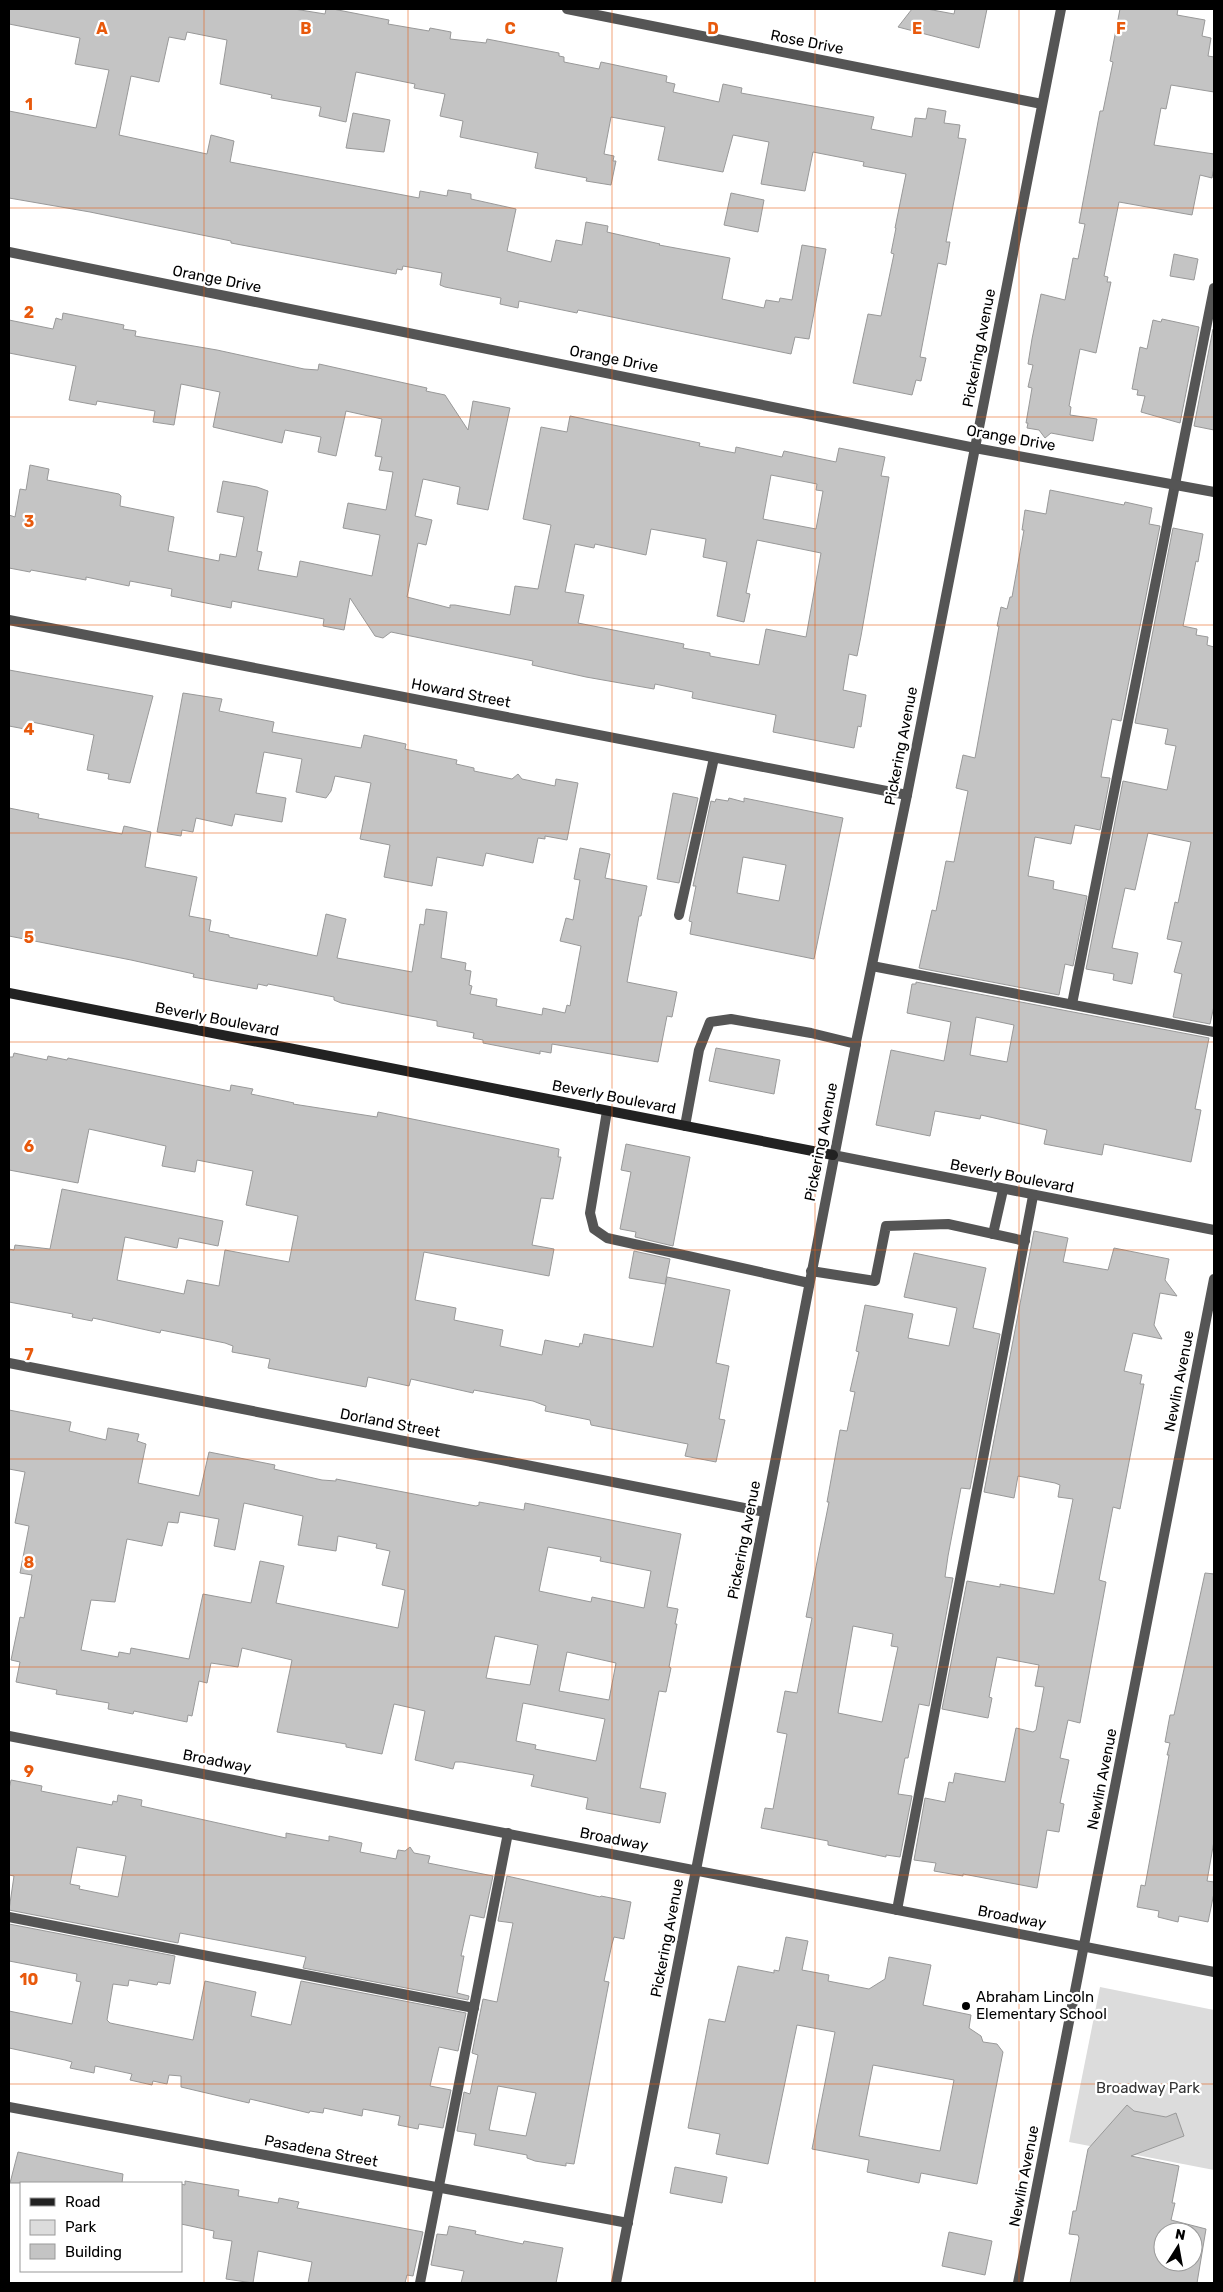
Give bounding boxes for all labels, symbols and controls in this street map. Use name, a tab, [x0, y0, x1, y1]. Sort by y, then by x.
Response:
text: A	[96, 19, 108, 38]
text: B	[300, 19, 312, 38]
text: C	[504, 19, 516, 38]
text: D	[707, 19, 719, 38]
text: E	[912, 19, 922, 38]
text: F	[1116, 19, 1126, 38]
street label: Rose Drive	[769, 26, 845, 58]
text: 1	[25, 95, 33, 114]
street label: Orange Drive	[171, 262, 263, 296]
street label: Pickering Avenue	[959, 287, 999, 409]
text: 2	[24, 303, 34, 322]
street label: Orange Drive	[568, 342, 660, 376]
street label: Orange Drive	[965, 421, 1057, 455]
text: 3	[24, 512, 34, 531]
street label: Howard Street	[410, 675, 512, 711]
street label: Pickering Avenue	[881, 685, 921, 807]
text: 4	[24, 720, 35, 739]
text: 5	[24, 928, 34, 947]
street label: Beverly Boulevard	[154, 998, 280, 1040]
street label: Beverly Boulevard	[551, 1076, 677, 1118]
street label: Pickering Avenue	[801, 1081, 841, 1203]
text: 6	[24, 1137, 34, 1156]
street label: Beverly Boulevard	[949, 1155, 1075, 1197]
street label: Newlin Avenue	[1160, 1329, 1198, 1433]
text: 7	[24, 1345, 34, 1364]
street label: Dorland Street	[338, 1404, 442, 1442]
street label: Pickering Avenue	[724, 1479, 764, 1601]
text: 8	[24, 1553, 35, 1572]
street label: Newlin Avenue	[1083, 1727, 1121, 1831]
street label: Broadway	[181, 1746, 253, 1776]
text: 9	[24, 1762, 34, 1781]
street label: Broadway	[578, 1824, 650, 1854]
street label: Pickering Avenue	[647, 1877, 687, 1999]
street label: Broadway	[976, 1902, 1048, 1932]
text: 10	[20, 1970, 39, 1989]
place label: Abraham Lincoln Elementary School	[976, 1988, 1107, 2023]
marker: Abraham Lincoln Elementary School	[960, 2000, 972, 2012]
park label: Broadway Park	[1096, 2079, 1200, 2097]
street label: Newlin Avenue	[1005, 2124, 1043, 2228]
street label: Pasadena Street	[263, 2131, 380, 2171]
legend	[20, 2182, 182, 2272]
text: Road	[65, 2193, 101, 2211]
text: Park	[65, 2218, 96, 2236]
north arrow	[1153, 2222, 1203, 2272]
text: N	[1174, 2225, 1187, 2244]
text: Building	[65, 2243, 122, 2261]

